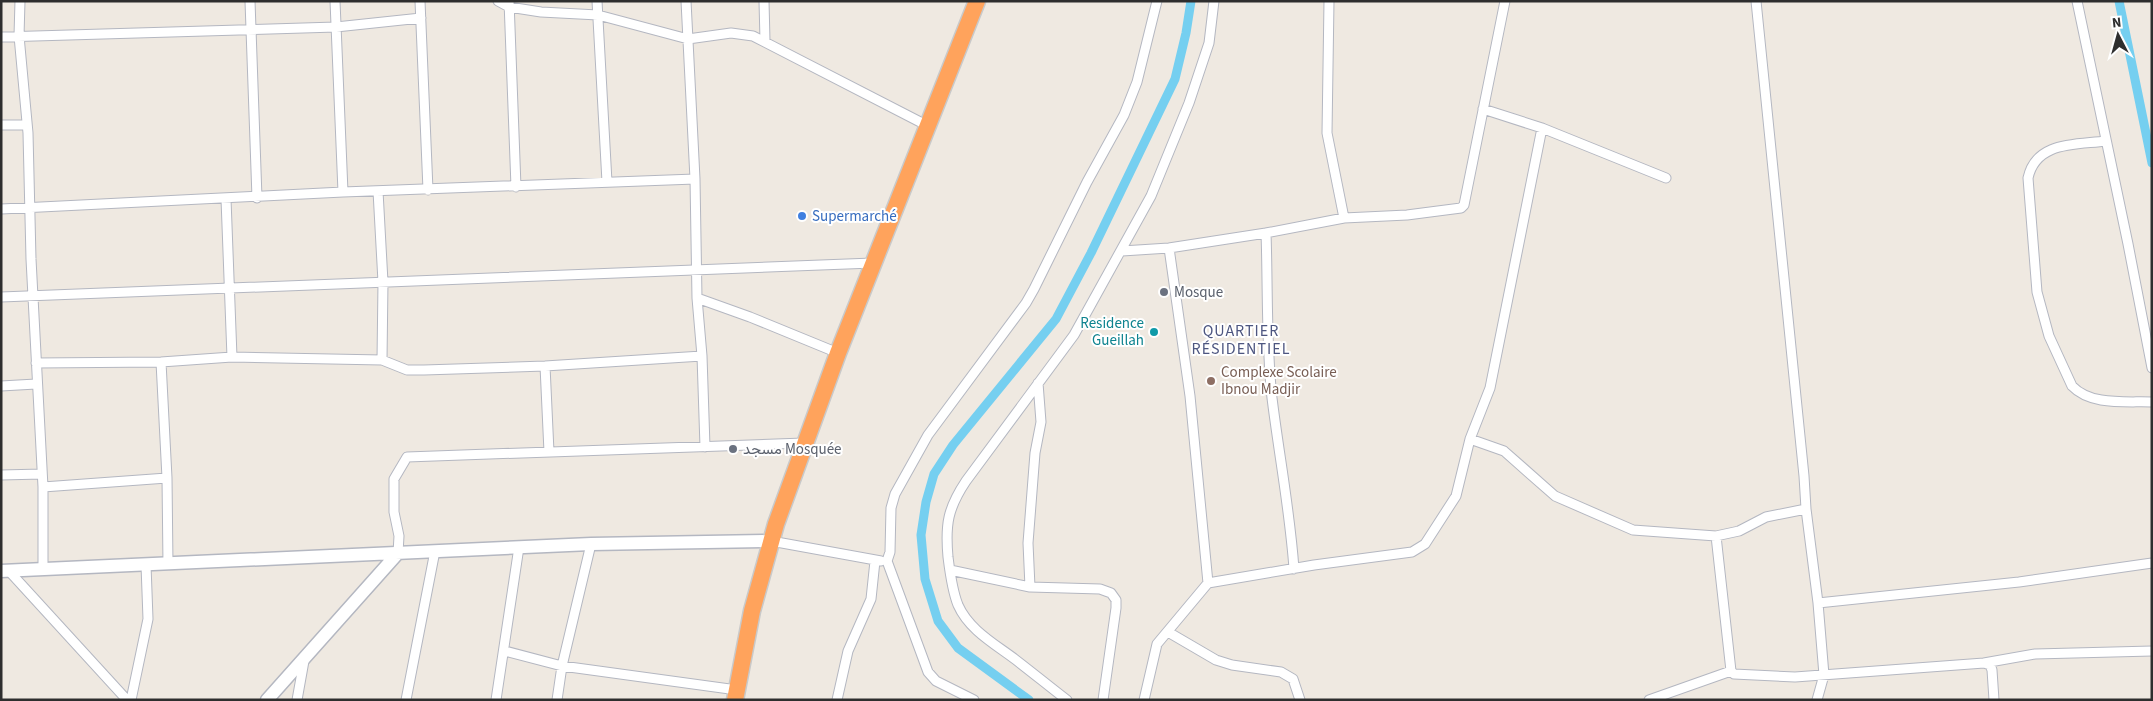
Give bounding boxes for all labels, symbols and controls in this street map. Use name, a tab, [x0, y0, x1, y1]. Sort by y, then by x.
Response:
north arrow	[2093, 10, 2143, 60]
text: N	[2111, 13, 2122, 33]
place label: Supermarché	[812, 206, 897, 227]
marker: Supermarché	[796, 210, 808, 222]
place label: Mosque	[1174, 282, 1223, 303]
marker: Mosque	[1158, 286, 1170, 298]
place label: Residence Gueillah	[1080, 313, 1144, 351]
district label: QUARTIER RÉSIDENTIEL	[1192, 320, 1290, 360]
marker: Residence Gueillah	[1148, 326, 1160, 338]
place label: Complexe Scolaire Ibnou Madjir	[1221, 362, 1337, 400]
marker: Complexe Scolaire Ibnou Madjir	[1205, 375, 1217, 387]
place label: مسجد Mosquée	[743, 439, 842, 460]
marker: مسجد Mosquée	[727, 443, 739, 455]

